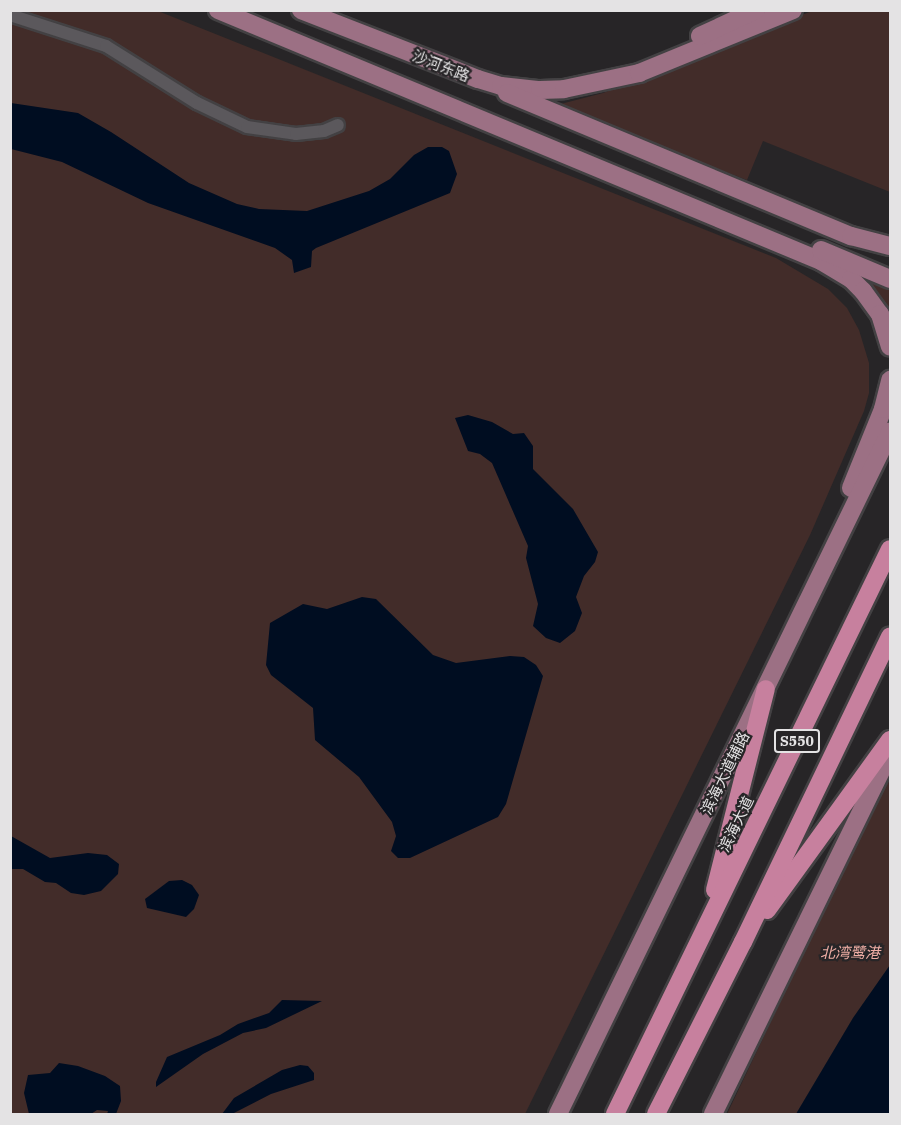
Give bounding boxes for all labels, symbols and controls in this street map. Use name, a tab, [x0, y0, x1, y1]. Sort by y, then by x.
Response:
street label: 沙河东路	[410, 47, 472, 85]
street label: 滨海大道辅路	[697, 729, 753, 817]
road number: S550	[773, 730, 821, 752]
street label: 滨海大道	[715, 793, 757, 855]
park label: 北湾鹭港	[820, 944, 880, 962]

